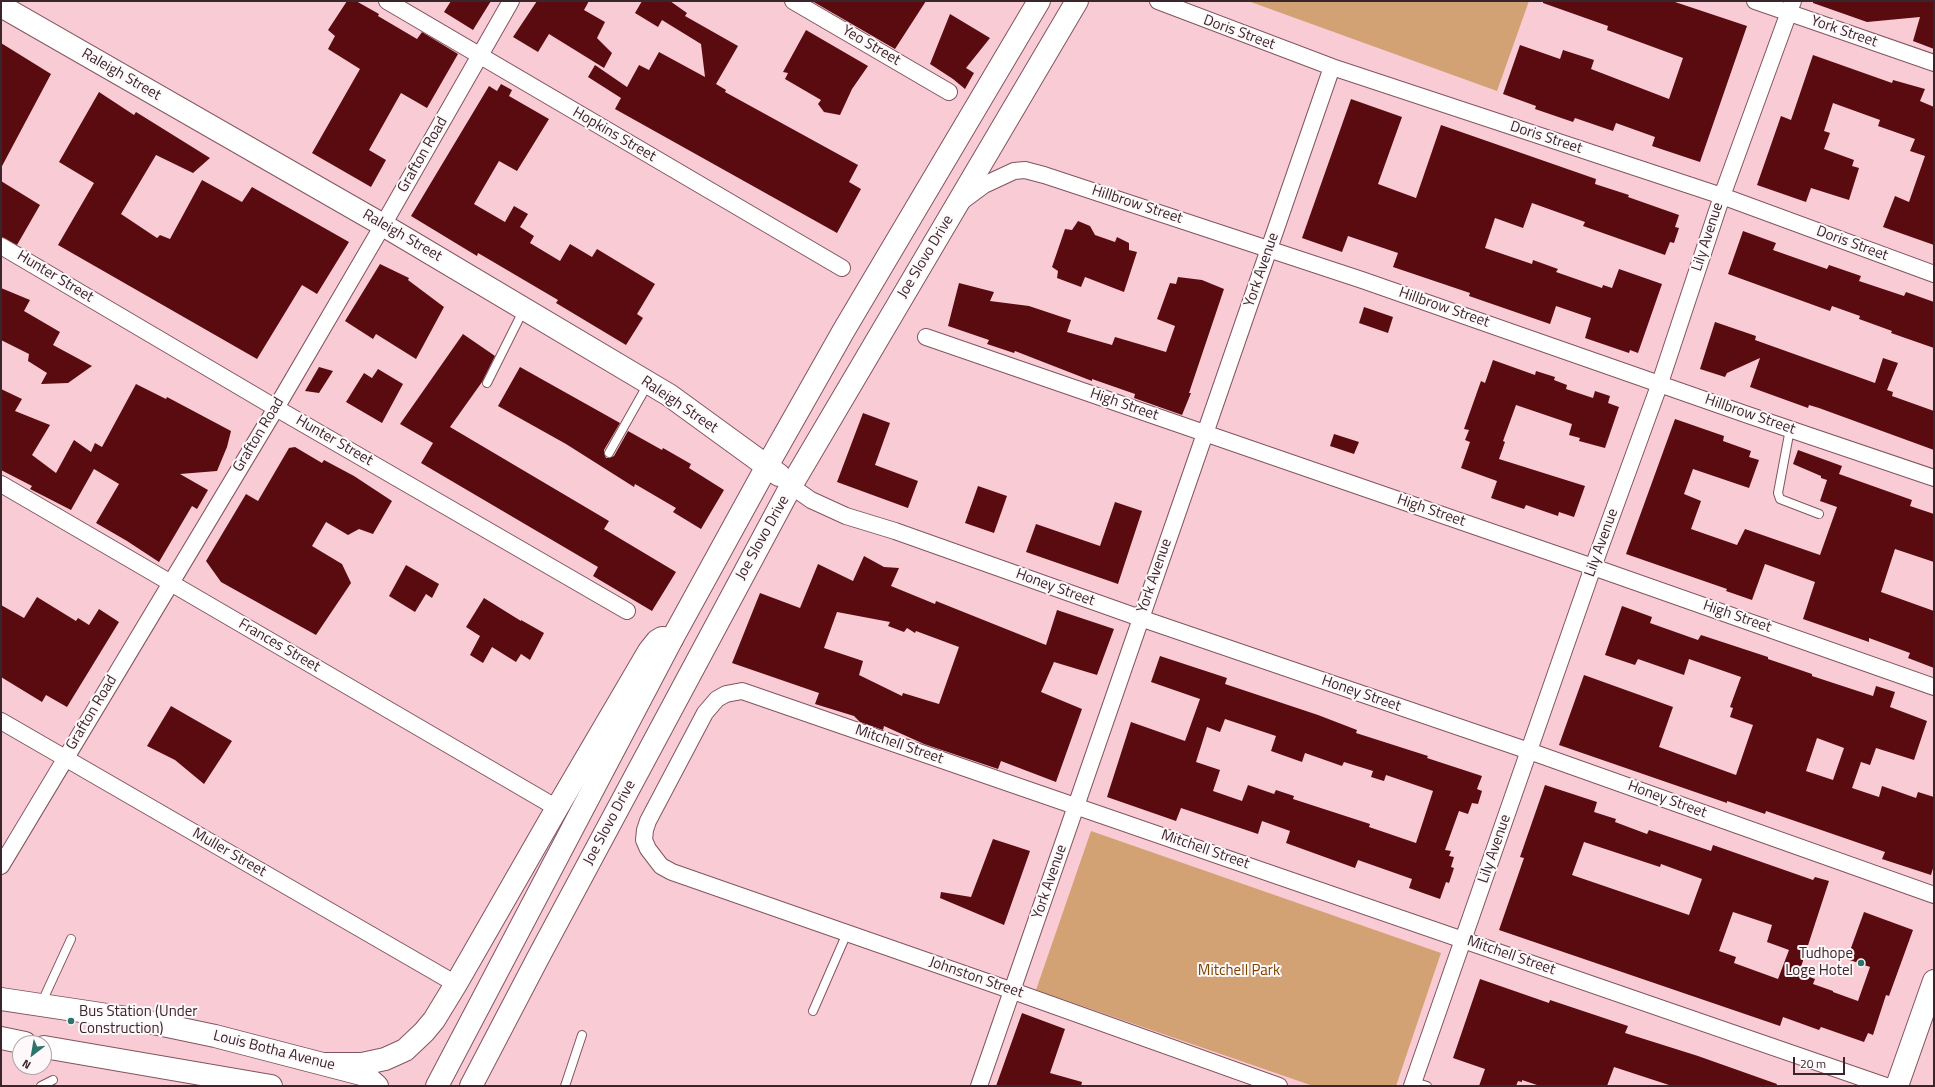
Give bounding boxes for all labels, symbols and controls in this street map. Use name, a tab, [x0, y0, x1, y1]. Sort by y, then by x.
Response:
street label: Doris Street	[1201, 12, 1277, 54]
street label: York Street	[1808, 12, 1880, 52]
street label: Yeo Street	[839, 22, 903, 70]
street label: Raleigh Street	[78, 45, 164, 105]
street label: Hopkins Street	[569, 104, 659, 166]
street label: Grafton Road	[394, 114, 452, 196]
street label: Doris Street	[1508, 118, 1584, 158]
street label: Hillbrow Street	[1089, 182, 1185, 228]
street label: Lily Avenue	[1688, 200, 1728, 274]
street label: Raleigh Street	[359, 206, 445, 266]
street label: Joe Slovo Drive	[894, 212, 958, 302]
street label: Doris Street	[1814, 223, 1890, 265]
street label: York Avenue	[1241, 230, 1283, 310]
street label: Hunter Street	[13, 247, 97, 307]
street label: Hillbrow Street	[1396, 284, 1492, 332]
street label: Raleigh Street	[637, 373, 721, 437]
street label: High Street	[1087, 385, 1161, 425]
street label: Hillbrow Street	[1702, 391, 1798, 439]
street label: Grafton Road	[230, 394, 288, 476]
street label: Hunter Street	[292, 412, 376, 470]
street label: High Street	[1394, 491, 1468, 531]
street label: Joe Slovo Drive	[732, 493, 794, 583]
street label: Lily Avenue	[1581, 506, 1623, 580]
street label: York Avenue	[1134, 536, 1176, 616]
street label: Honey Street	[1013, 565, 1097, 611]
street label: High Street	[1700, 597, 1774, 637]
street label: Frances Street	[235, 615, 323, 677]
street label: Grafton Road	[63, 672, 121, 754]
street label: Honey Street	[1319, 672, 1403, 716]
street label: Mitchell Street	[852, 721, 946, 769]
street label: Joe Slovo Drive	[580, 777, 640, 869]
street label: Honey Street	[1625, 777, 1709, 823]
street label: Lily Avenue	[1475, 812, 1515, 886]
street label: Muller Street	[189, 825, 269, 881]
street label: Mitchell Street	[1158, 826, 1252, 874]
street label: York Avenue	[1029, 842, 1071, 922]
street label: Mitchell Street	[1464, 932, 1558, 980]
place label: Tudhope Loge Hotel	[1785, 945, 1853, 980]
street label: Johnston Street	[927, 953, 1025, 1003]
marker: Tudhope Loge Hotel	[1856, 958, 1866, 968]
park label: Mitchell Park	[1198, 962, 1280, 980]
place label: Bus Station (Under Construction)	[79, 1003, 197, 1038]
marker: Bus Station (Under Construction)	[66, 1016, 76, 1026]
street label: Louis Botha Avenue	[211, 1027, 337, 1075]
north arrow	[12, 1035, 52, 1075]
scale bar	[1795, 1049, 1847, 1075]
text: 20 m	[1800, 1054, 1826, 1073]
text: N	[19, 1056, 34, 1073]

